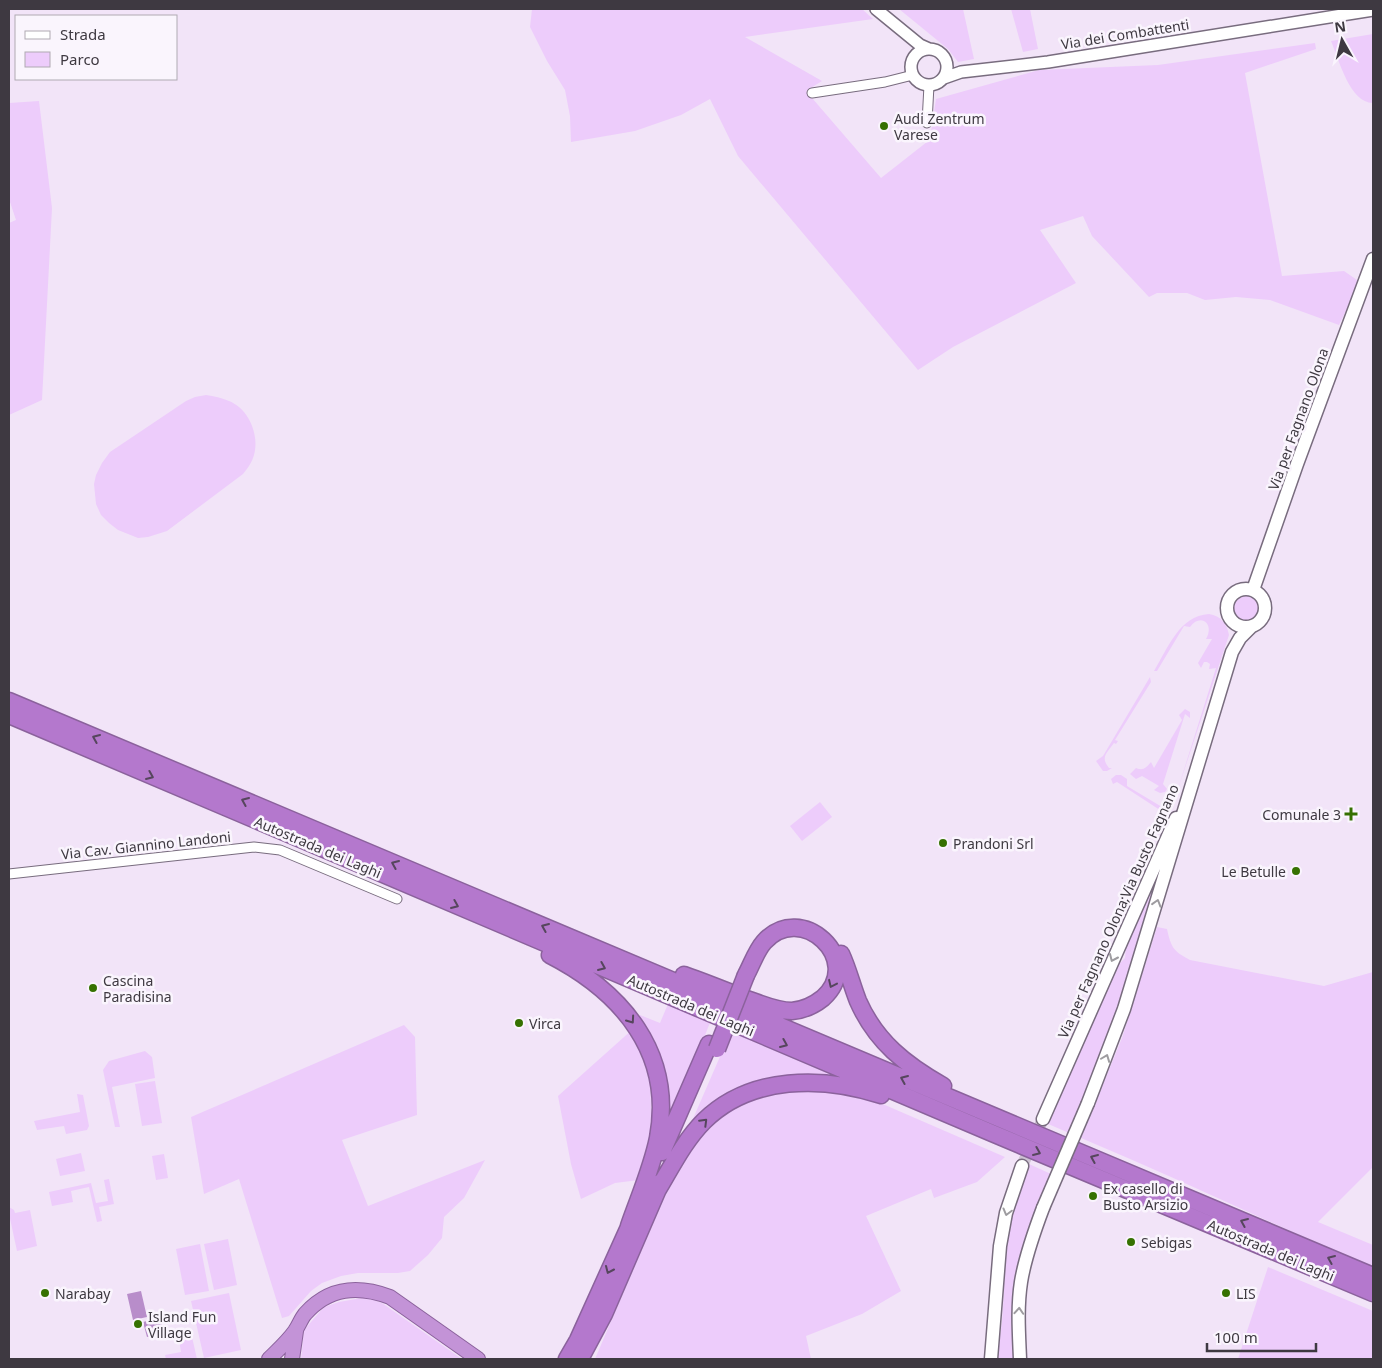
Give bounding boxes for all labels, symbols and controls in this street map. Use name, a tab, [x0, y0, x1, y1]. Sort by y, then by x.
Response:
street label: Via dei Combattenti	[1060, 14, 1190, 54]
legend	[15, 15, 178, 80]
north arrow	[1317, 15, 1367, 65]
text: N	[1333, 16, 1347, 37]
text: Strada	[60, 24, 106, 44]
text: Parco	[60, 49, 100, 69]
place label: Audi Zentrum Varese	[894, 109, 985, 144]
marker: Audi Zentrum Varese	[878, 120, 890, 132]
street label: Via per Fagnano Olona	[1263, 345, 1333, 493]
one-way arrow	[92, 733, 101, 744]
one-way arrow	[145, 769, 154, 780]
street label: Via per Fagnano Olona;Via Busto Fagnano	[1053, 781, 1183, 1041]
one-way arrow	[242, 796, 250, 806]
place label: Comunale 3	[1262, 805, 1341, 824]
marker: Comunale 3	[1345, 808, 1357, 820]
street label: Autostrada dei Laghi	[252, 812, 384, 882]
street label: Via Cav. Giannino Landoni	[60, 827, 232, 863]
place label: Prandoni Srl	[953, 834, 1034, 853]
marker: Prandoni Srl	[937, 837, 949, 849]
one-way arrow	[391, 860, 400, 870]
place label: Le Betulle	[1221, 862, 1286, 881]
marker: Le Betulle	[1290, 865, 1302, 877]
one-way arrow	[451, 899, 459, 909]
one-way arrow	[1151, 900, 1161, 908]
one-way arrow	[541, 923, 550, 934]
one-way arrow	[1109, 953, 1120, 962]
one-way arrow	[597, 961, 606, 971]
street label: Autostrada dei Laghi	[625, 970, 757, 1040]
place label: Cascina Paradisina	[103, 971, 172, 1006]
one-way arrow	[828, 979, 839, 988]
marker: Cascina Paradisina	[87, 982, 99, 994]
place label: Virca	[529, 1014, 561, 1033]
one-way arrow	[625, 1014, 634, 1024]
marker: Virca	[513, 1017, 525, 1029]
one-way arrow	[779, 1038, 788, 1049]
one-way arrow	[1099, 1054, 1110, 1063]
one-way arrow	[900, 1075, 909, 1085]
one-way arrow	[698, 1119, 707, 1128]
one-way arrow	[1032, 1146, 1041, 1156]
one-way arrow	[1090, 1154, 1099, 1165]
place label: Ex casello di Busto Arsizio	[1103, 1179, 1188, 1214]
marker: Ex casello di Busto Arsizio	[1087, 1190, 1099, 1202]
one-way arrow	[1002, 1208, 1013, 1217]
street label: Autostrada dei Laghi	[1205, 1215, 1337, 1285]
one-way arrow	[1240, 1217, 1249, 1228]
place label: Sebigas	[1141, 1233, 1192, 1252]
marker: Sebigas	[1125, 1236, 1137, 1248]
one-way arrow	[1327, 1254, 1336, 1265]
one-way arrow	[605, 1265, 616, 1274]
place label: Narabay	[55, 1284, 111, 1303]
place label: LIS	[1236, 1284, 1256, 1303]
marker: Narabay	[39, 1287, 51, 1299]
marker: LIS	[1220, 1287, 1232, 1299]
one-way arrow	[1013, 1306, 1024, 1314]
place label: Island Fun Village	[148, 1307, 216, 1342]
marker: Island Fun Village	[132, 1318, 144, 1330]
scale bar	[1207, 1320, 1316, 1352]
text: 100 m	[1214, 1327, 1258, 1347]

